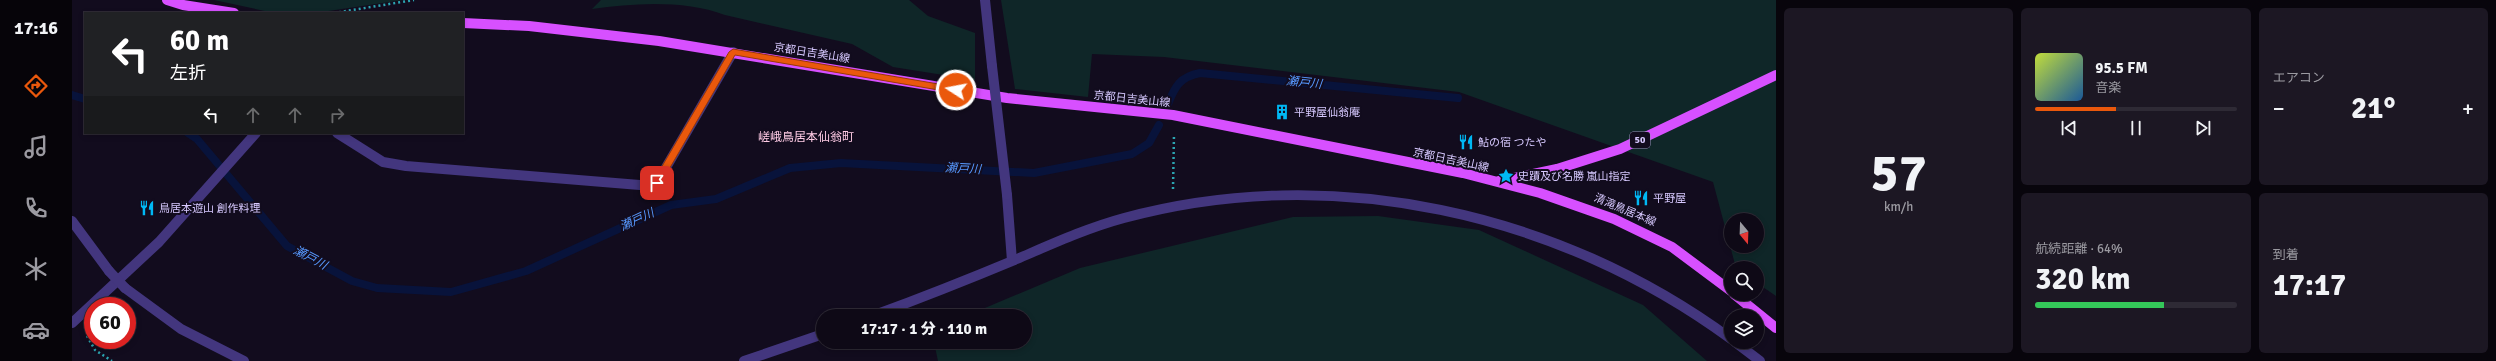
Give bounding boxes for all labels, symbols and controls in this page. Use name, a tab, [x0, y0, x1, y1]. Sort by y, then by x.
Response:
text: 17:16	[14, 17, 58, 39]
text: 60 m	[170, 24, 229, 58]
icon: left	[104, 28, 156, 80]
street label: 京都日吉美山線	[773, 41, 851, 65]
text: 95.5 FM	[2095, 59, 2148, 77]
text: 左折	[170, 62, 206, 84]
position arrow	[935, 69, 977, 111]
text: エアコン	[2273, 70, 2325, 86]
icon: directions	[22, 72, 50, 100]
water label: 瀬戸川	[1285, 74, 1325, 93]
text: 音楽	[2095, 80, 2121, 96]
street label: 京都日吉美山線	[1093, 89, 1171, 109]
text: 21°	[2351, 90, 2396, 127]
text: −	[2273, 95, 2285, 122]
text: +	[2462, 95, 2474, 122]
building icon: 平野屋仙翁庵	[1273, 103, 1291, 121]
icon: left	[200, 104, 222, 126]
icon: ahead	[242, 104, 264, 126]
icon: ahead	[284, 104, 306, 126]
icon: right	[326, 104, 348, 126]
place label: 平野屋仙翁庵	[1294, 106, 1360, 119]
icon: previous	[2058, 117, 2080, 139]
icon: pause	[2125, 117, 2147, 139]
icon: next	[2192, 117, 2214, 139]
district label: 嵯峨鳥居本仙翁町	[758, 130, 854, 145]
road number: 50	[1630, 132, 1650, 148]
icon: music	[22, 133, 50, 161]
restaurant icon: 鮎の宿 つたや	[1457, 133, 1475, 151]
place label: 鮎の宿 つたや	[1478, 136, 1546, 149]
text: 57	[1871, 141, 1927, 205]
street label: 京都日吉美山線	[1412, 146, 1490, 174]
water label: 瀬戸川	[945, 161, 983, 178]
pin	[640, 166, 674, 200]
place icon: 史蹟及び名勝 嵐山指定	[1497, 167, 1515, 185]
place label: 史蹟及び名勝 嵐山指定	[1518, 170, 1630, 183]
icon: arrive	[646, 172, 668, 194]
restaurant icon: 平野屋	[1632, 189, 1650, 207]
street label: 清滝鳥居本線	[1592, 191, 1658, 229]
place label: 平野屋	[1653, 192, 1686, 205]
icon: phone	[22, 194, 50, 222]
restaurant icon: 鳥居本遊山 創作料理	[138, 199, 156, 217]
text: km/h	[1884, 199, 1913, 215]
place label: 鳥居本遊山 創作料理	[159, 202, 260, 215]
water label: 瀬戸川	[618, 205, 658, 234]
north arrow	[1724, 213, 1764, 253]
map controls	[1724, 213, 1764, 349]
text: 航続距離 · 64%	[2035, 241, 2123, 257]
water label: 瀬戸川	[291, 243, 331, 274]
text: 到着	[2273, 247, 2299, 263]
icon: climate	[22, 255, 50, 283]
button: search	[1724, 261, 1764, 301]
text: 320 km	[2035, 261, 2130, 298]
text: 17:17	[2273, 267, 2346, 304]
speed limit sign: 60	[84, 297, 136, 349]
button: layers	[1724, 309, 1764, 349]
icon: car	[22, 316, 50, 344]
text: 17:17 · 1 分 · 110 m	[861, 320, 987, 338]

